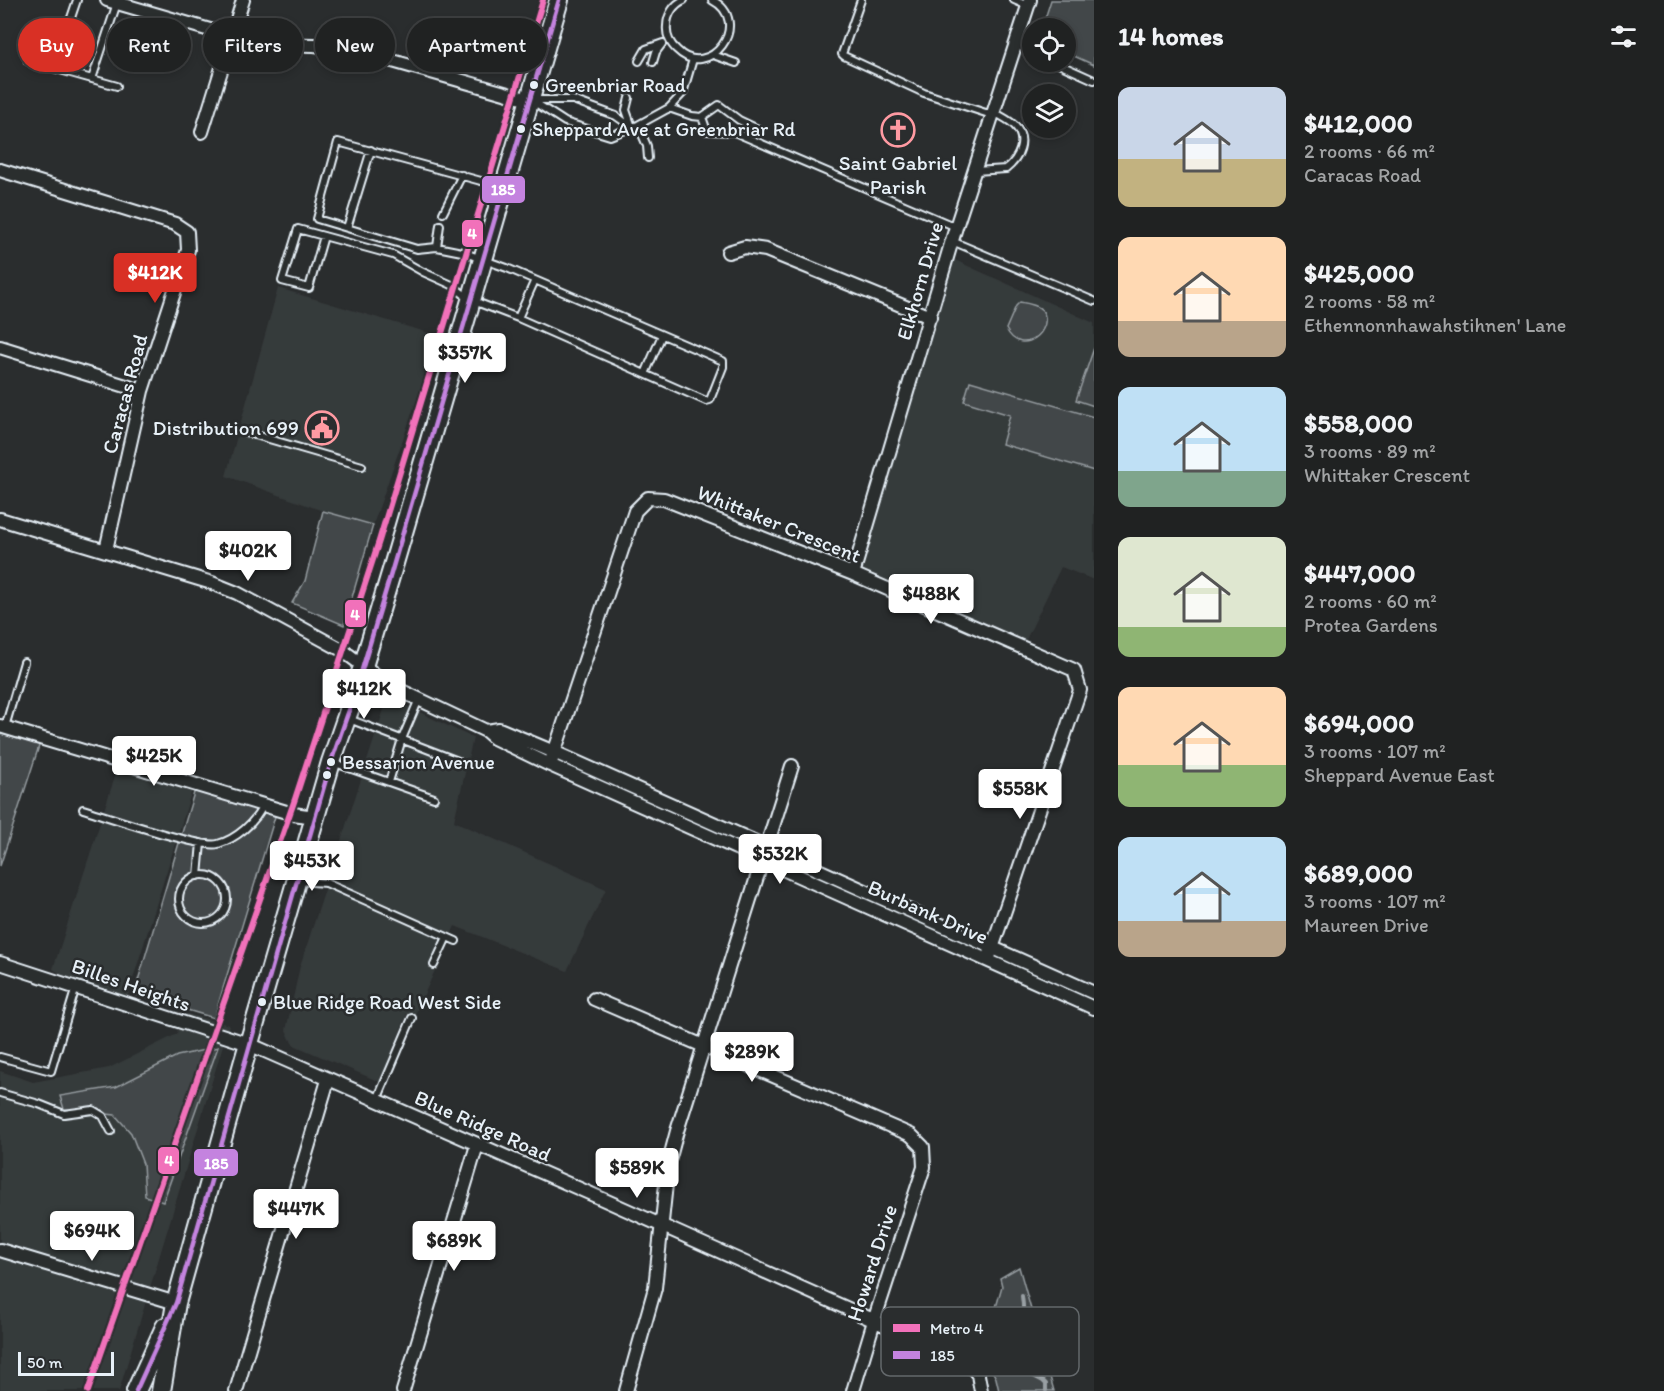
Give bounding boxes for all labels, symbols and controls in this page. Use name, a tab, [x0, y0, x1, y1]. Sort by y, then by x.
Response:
chip: Buy	[18, 18, 95, 72]
chip: Rent	[107, 18, 191, 72]
chip: Filters	[203, 18, 303, 72]
chip: New	[315, 18, 395, 72]
chip: Apartment	[407, 18, 547, 72]
map controls	[1022, 18, 1076, 138]
button: locate	[1022, 18, 1076, 72]
text: 14 homes	[1118, 20, 1224, 52]
icon: filters	[1607, 20, 1640, 53]
place label: Greenbriar Road	[545, 73, 686, 97]
marker: Greenbriar Road	[528, 79, 540, 91]
button: layers	[1022, 84, 1076, 138]
text: $412,000	[1304, 107, 1413, 139]
icon: home	[1166, 111, 1238, 183]
church icon: Saint Gabriel Parish	[880, 112, 916, 148]
place label: Sheppard Ave at Greenbriar Rd	[532, 117, 796, 141]
marker: Sheppard Ave at Greenbriar Rd	[515, 123, 527, 135]
text: 2 rooms · 66 m²	[1304, 139, 1435, 163]
place label: Saint Gabriel Parish	[839, 150, 957, 199]
text: Caracas Road	[1304, 163, 1421, 187]
line badge: 185	[481, 175, 526, 204]
text: 185	[491, 180, 516, 199]
line badge: 4	[461, 219, 484, 248]
street label: Elkhorn Drive	[891, 219, 948, 343]
text: 4	[467, 224, 477, 243]
pin: $412K	[113, 253, 197, 304]
text: $425,000	[1304, 257, 1414, 289]
text: $412K	[128, 260, 182, 284]
icon: home	[1166, 261, 1238, 333]
text: 2 rooms · 58 m²	[1304, 289, 1435, 313]
text: Ethennonnhawahstihnen' Lane	[1304, 313, 1566, 337]
street label: Caracas Road	[97, 331, 153, 457]
pin: $357K	[423, 333, 507, 384]
text: $357K	[438, 340, 492, 364]
text: $558,000	[1304, 407, 1413, 439]
public building icon: Distribution 699	[304, 410, 340, 446]
icon: home	[1166, 411, 1238, 483]
place label: Distribution 699	[153, 415, 299, 440]
text: 3 rooms · 89 m²	[1304, 439, 1436, 463]
text: Whittaker Crescent	[1304, 463, 1470, 487]
street label: Whittaker Crescent	[694, 479, 865, 568]
pin: $402K	[206, 531, 290, 582]
text: $402K	[219, 538, 277, 562]
text: $447,000	[1304, 557, 1416, 589]
icon: home	[1166, 561, 1238, 633]
pin: $488K	[889, 574, 973, 625]
text: $488K	[903, 581, 959, 605]
text: 2 rooms · 60 m²	[1304, 589, 1437, 613]
line badge: 4	[344, 599, 367, 628]
text: 4	[350, 605, 360, 624]
text: Protea Gardens	[1304, 613, 1438, 637]
pin: $412K	[322, 669, 406, 720]
text: $412K	[337, 676, 391, 700]
text: $694,000	[1304, 707, 1414, 739]
icon: home	[1166, 711, 1238, 783]
pin: $425K	[112, 736, 196, 787]
text: 3 rooms · 107 m²	[1304, 739, 1446, 763]
text: $425K	[126, 743, 182, 767]
place label: Bessarion Avenue	[342, 750, 495, 774]
marker: Bessarion Avenue	[325, 756, 337, 768]
text: Sheppard Avenue East	[1304, 763, 1495, 787]
unlabelled marker	[321, 769, 333, 781]
pin: $558K	[978, 769, 1062, 820]
text: $558K	[993, 776, 1047, 800]
pin: $532K	[738, 834, 822, 885]
pin: $453K	[270, 841, 354, 892]
text: $532K	[753, 841, 807, 865]
text: $453K	[284, 848, 340, 872]
text: $689,000	[1304, 857, 1413, 889]
icon: home	[1166, 861, 1238, 933]
street label: Burbank Drive	[864, 874, 992, 949]
text: 3 rooms · 107 m²	[1304, 889, 1446, 913]
text: Maureen Drive	[1304, 913, 1429, 937]
street label: Billes Heights	[69, 953, 194, 1016]
place label: Blue Ridge Road West Side	[273, 990, 501, 1014]
marker: Blue Ridge Road West Side	[256, 996, 268, 1008]
pin: $289K	[710, 1032, 794, 1083]
text: $289K	[725, 1039, 779, 1063]
street label: Blue Ridge Road	[411, 1084, 556, 1167]
line badge: 4	[157, 1146, 180, 1175]
line badge: 185	[193, 1148, 239, 1177]
pin: $589K	[595, 1148, 679, 1199]
text: 4	[164, 1151, 174, 1170]
text: 185	[204, 1154, 229, 1173]
text: $589K	[610, 1155, 664, 1179]
pin: $447K	[254, 1189, 338, 1240]
text: $447K	[268, 1196, 324, 1220]
street label: Howard Drive	[841, 1201, 902, 1324]
pin: $694K	[50, 1211, 134, 1262]
text: $694K	[64, 1218, 120, 1242]
pin: $689K	[412, 1221, 496, 1272]
text: $689K	[427, 1228, 481, 1252]
legend	[881, 1307, 1079, 1376]
text: Metro 4	[930, 1319, 984, 1338]
text: 185	[930, 1346, 955, 1365]
scale bar	[18, 1349, 114, 1376]
text: 50 m	[27, 1353, 62, 1372]

